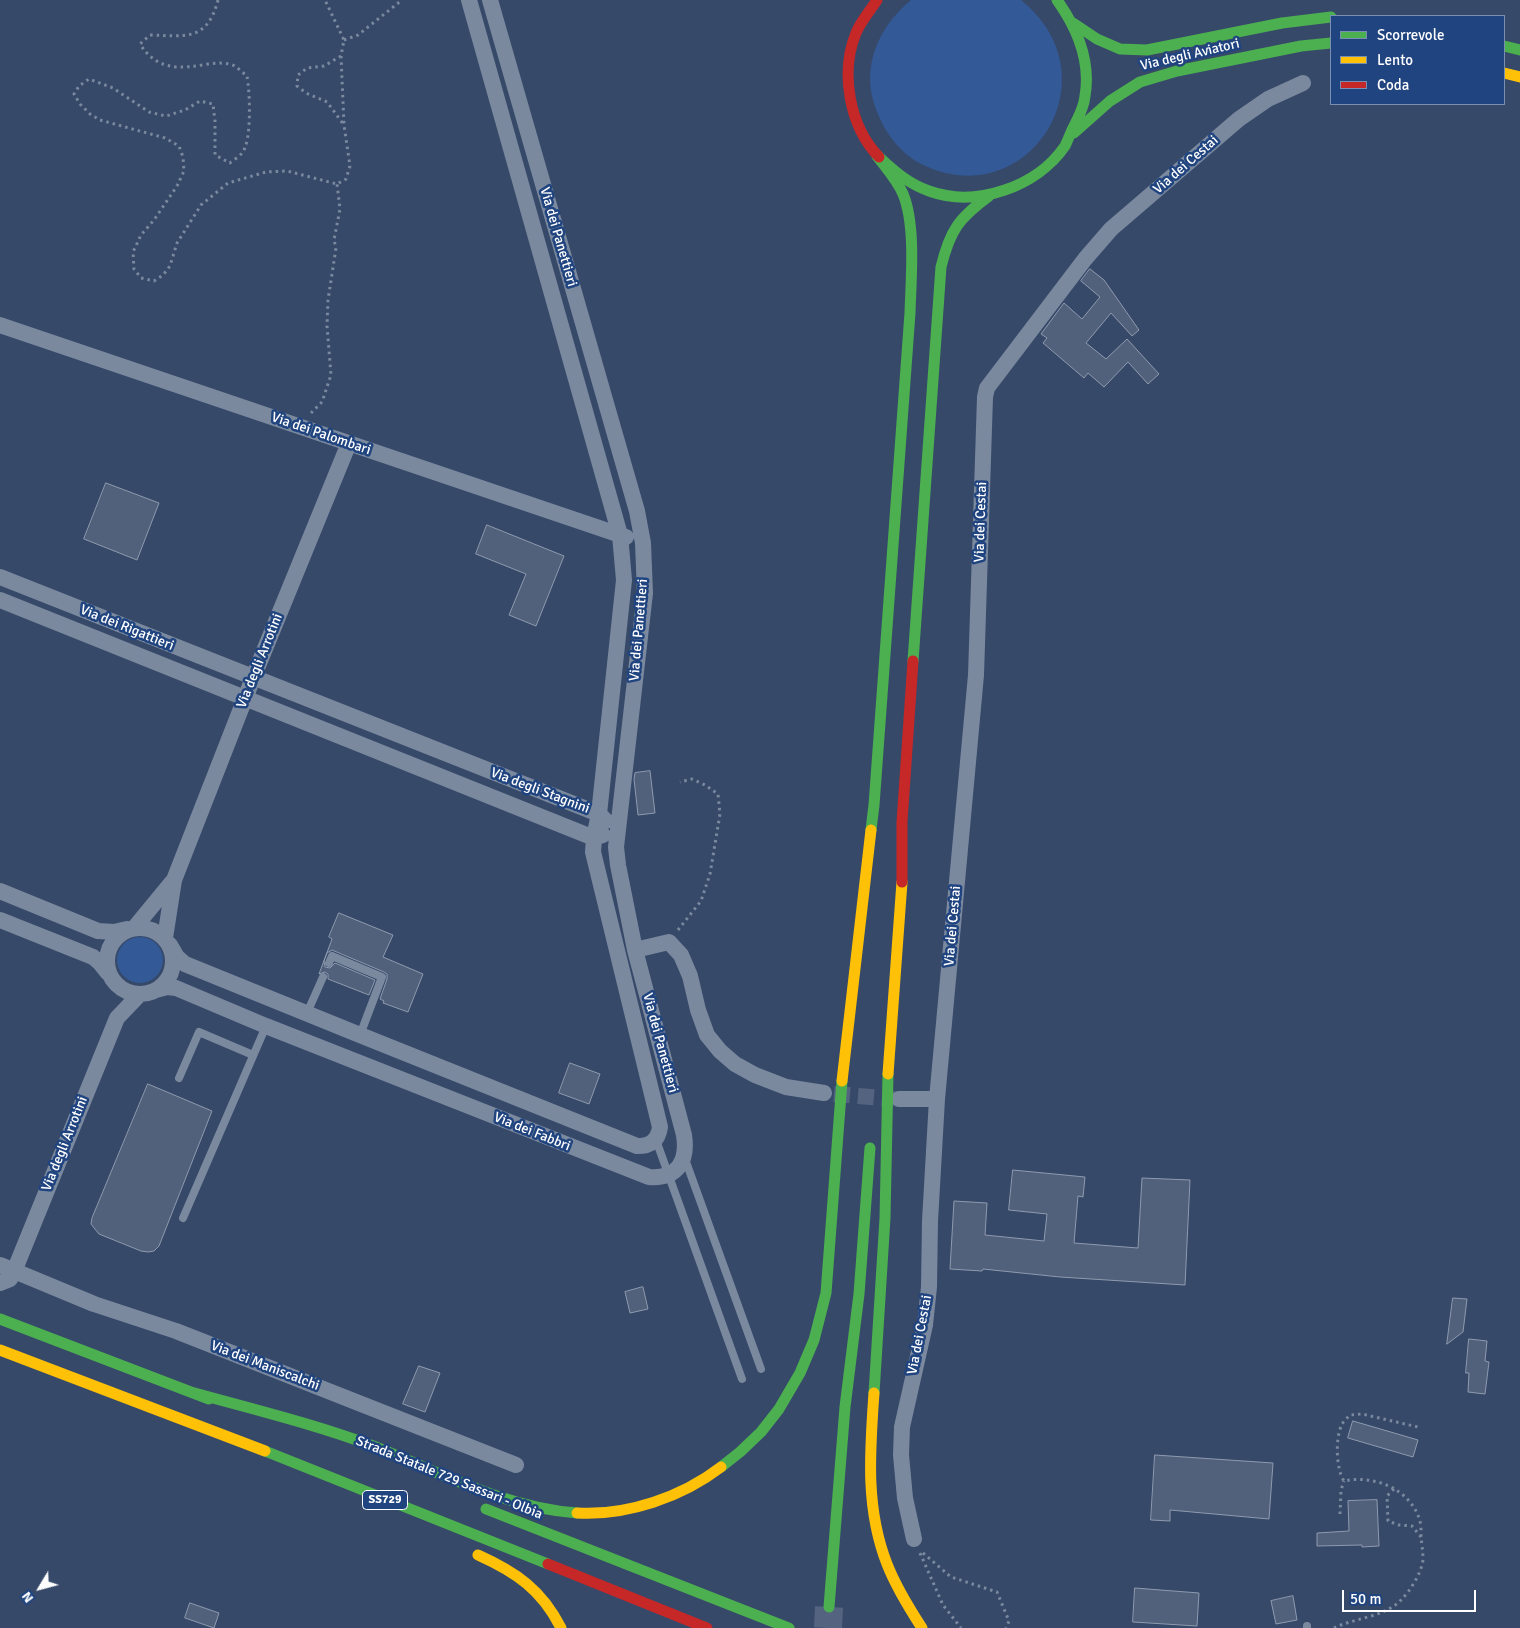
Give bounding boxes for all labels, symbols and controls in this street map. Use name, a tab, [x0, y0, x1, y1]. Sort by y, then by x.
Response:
legend	[1330, 15, 1505, 105]
text: Scorrevole	[1377, 26, 1444, 44]
street label: Via degli Aviatori	[1139, 35, 1241, 75]
text: Lento	[1377, 51, 1413, 69]
text: Coda	[1377, 76, 1409, 94]
street label: Via dei Cestai	[1150, 132, 1222, 198]
street label: Via dei Panettieri	[536, 185, 580, 289]
street label: Via dei Palombari	[269, 409, 373, 459]
street label: Via dei Cestai	[971, 481, 991, 563]
street label: Via dei Panettieri	[626, 578, 652, 682]
street label: Via dei Rigattieri	[78, 602, 176, 654]
street label: Via degli Arrotini	[233, 611, 287, 711]
street label: Via degli Stagnini	[488, 764, 592, 818]
street label: Via dei Cestai	[941, 885, 965, 967]
street label: Via dei Panettieri	[639, 991, 681, 1095]
street label: Via degli Arrotini	[38, 1094, 92, 1194]
street label: Via dei Fabbri	[491, 1109, 573, 1155]
street label: Via dei Cestai	[904, 1294, 936, 1376]
street label: Via dei Maniscalchi	[208, 1338, 322, 1394]
street label: Strada Statale 729 Sassari - Olbia	[353, 1433, 545, 1523]
road number: SS729	[362, 1490, 408, 1510]
north arrow	[15, 1563, 65, 1613]
scale bar	[1345, 1580, 1479, 1612]
text: N	[18, 1588, 37, 1606]
text: 50 m	[1350, 1590, 1381, 1608]

